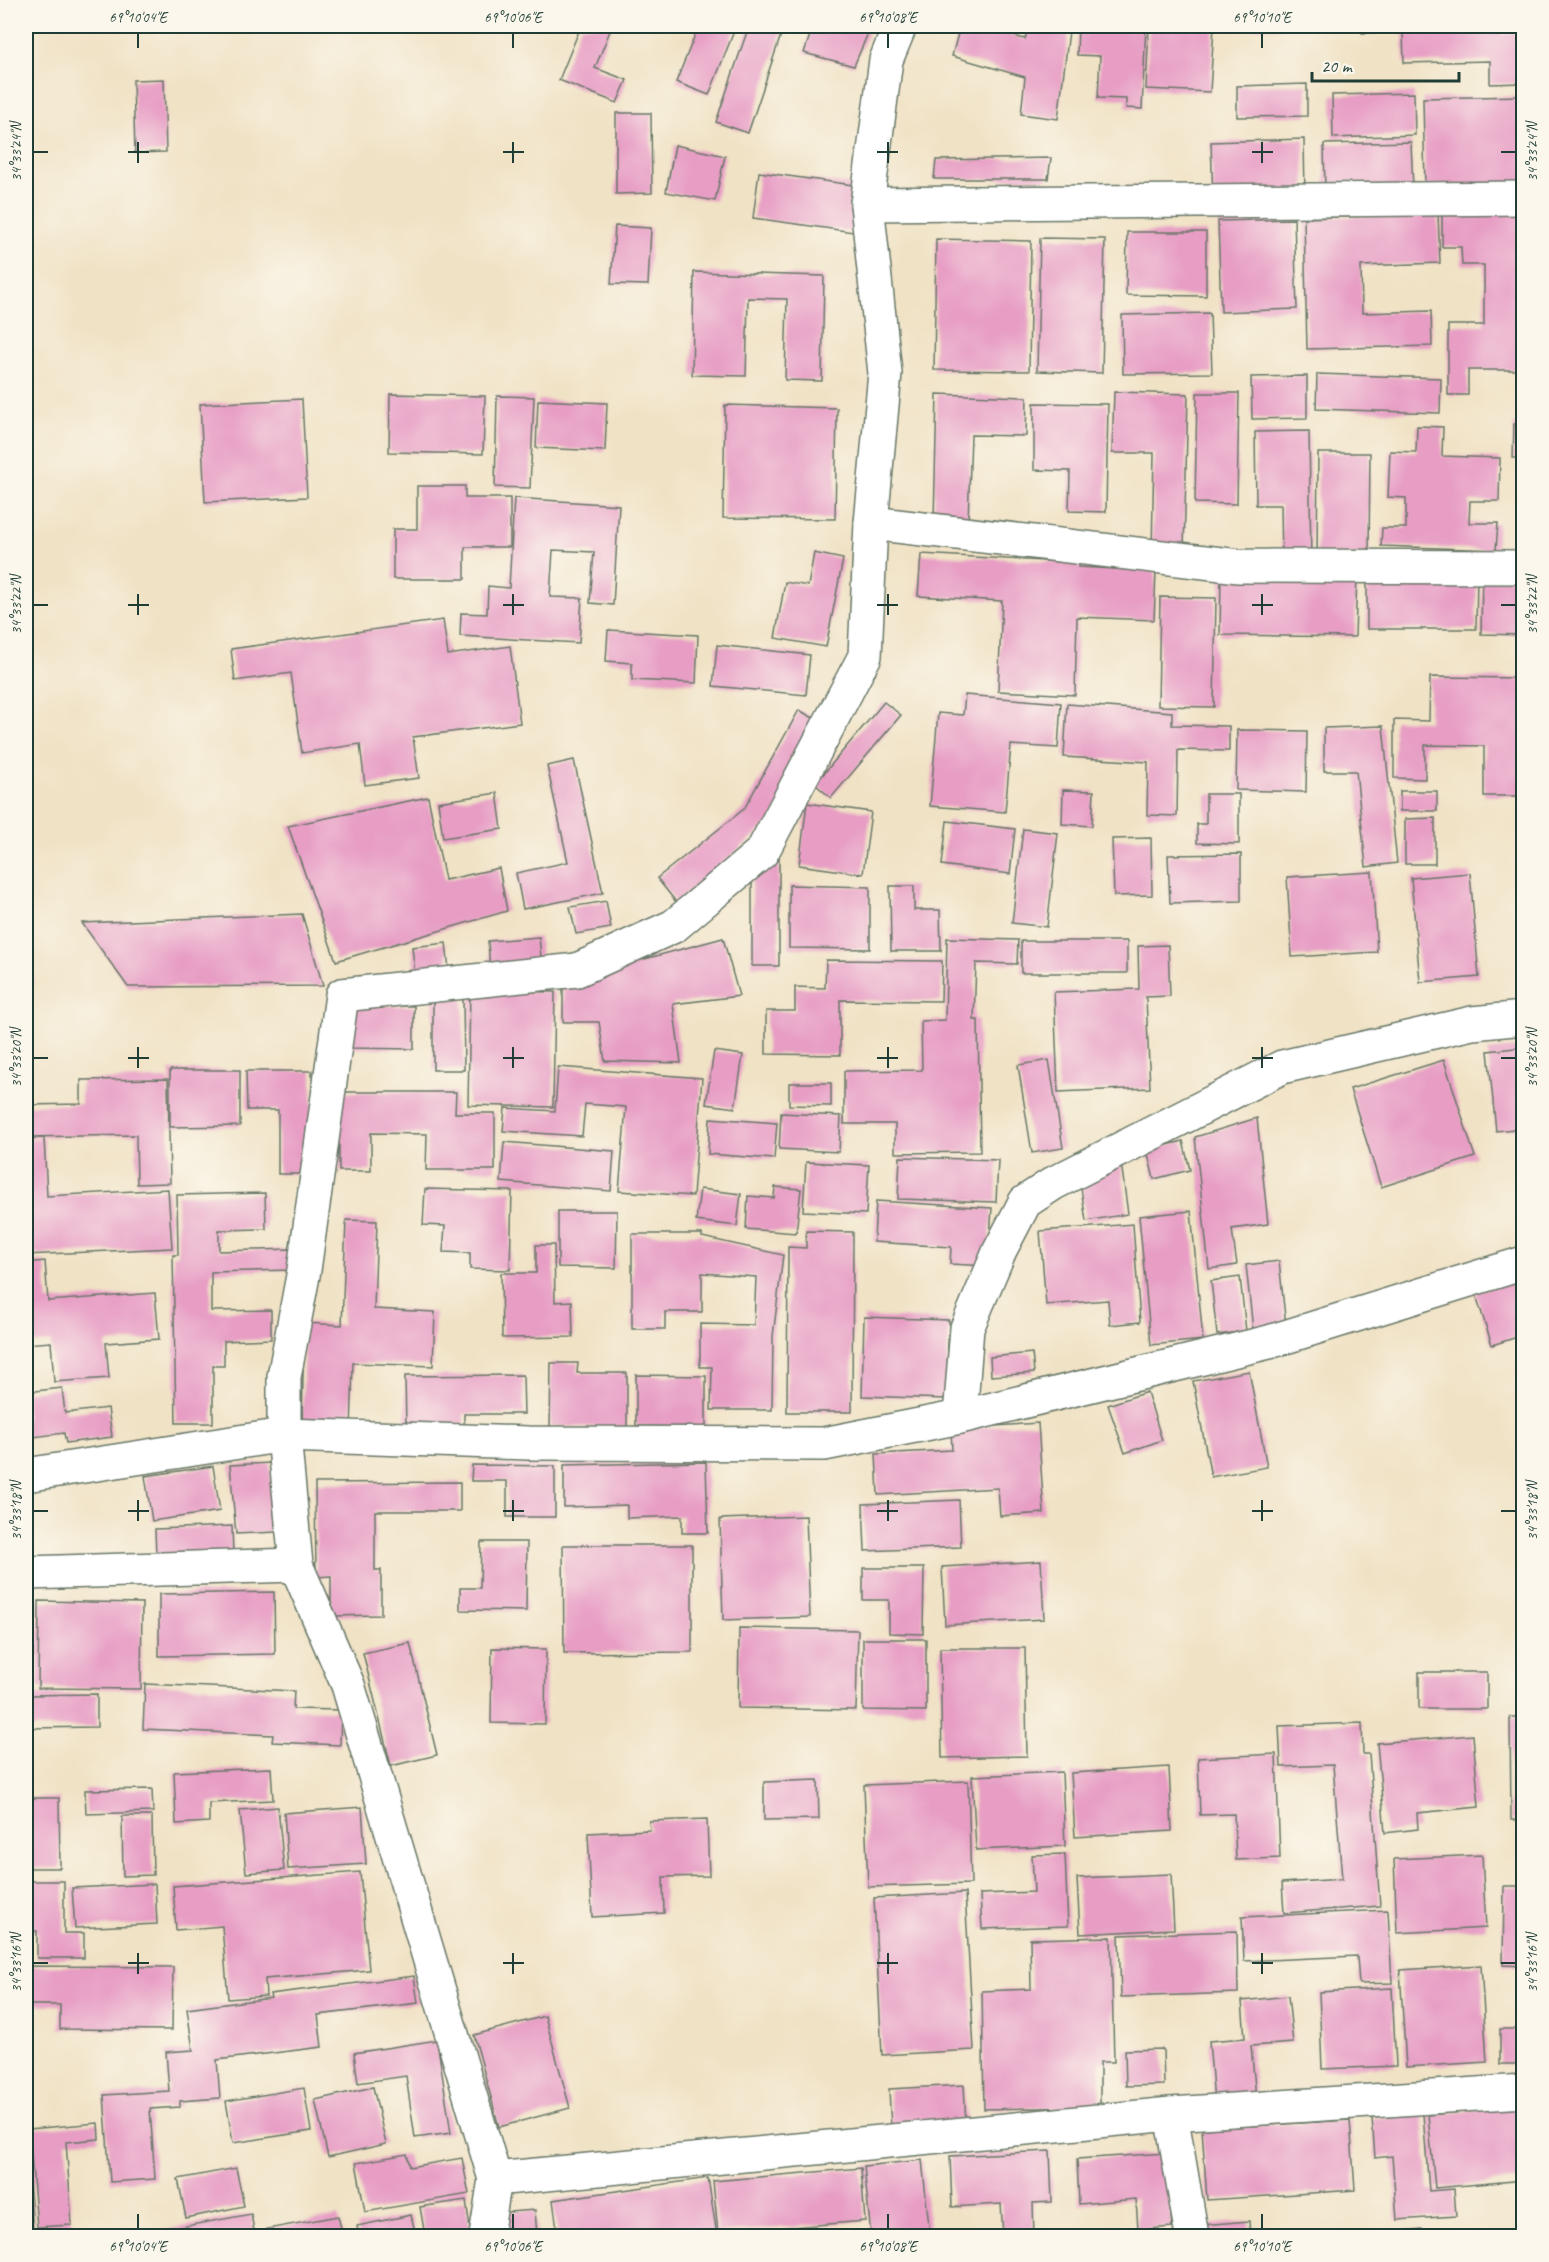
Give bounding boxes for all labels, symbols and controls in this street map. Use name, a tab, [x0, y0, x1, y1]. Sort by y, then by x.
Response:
text: 69°10'04"E	[109, 8, 169, 27]
text: 69°10'06"E	[484, 8, 544, 27]
text: 69°10'08"E	[859, 8, 919, 27]
text: 69°10'10"E	[1233, 8, 1293, 27]
scale bar	[1312, 45, 1459, 83]
text: 20 m	[1321, 55, 1354, 77]
text: 34°33'24"N	[7, 119, 26, 182]
text: 34°33'24"N	[1523, 119, 1542, 182]
text: 34°33'22"N	[7, 572, 26, 635]
text: 34°33'22"N	[1523, 572, 1542, 635]
text: 34°33'20"N	[7, 1025, 26, 1088]
text: 34°33'20"N	[1523, 1025, 1542, 1088]
text: 34°33'18"N	[7, 1478, 26, 1541]
text: 34°33'18"N	[1523, 1478, 1542, 1541]
text: 34°33'16"N	[7, 1930, 26, 1993]
text: 34°33'16"N	[1523, 1930, 1542, 1993]
text: 69°10'04"E	[109, 2237, 169, 2256]
text: 69°10'06"E	[484, 2237, 544, 2256]
text: 69°10'08"E	[859, 2237, 919, 2256]
text: 69°10'10"E	[1233, 2237, 1293, 2256]

